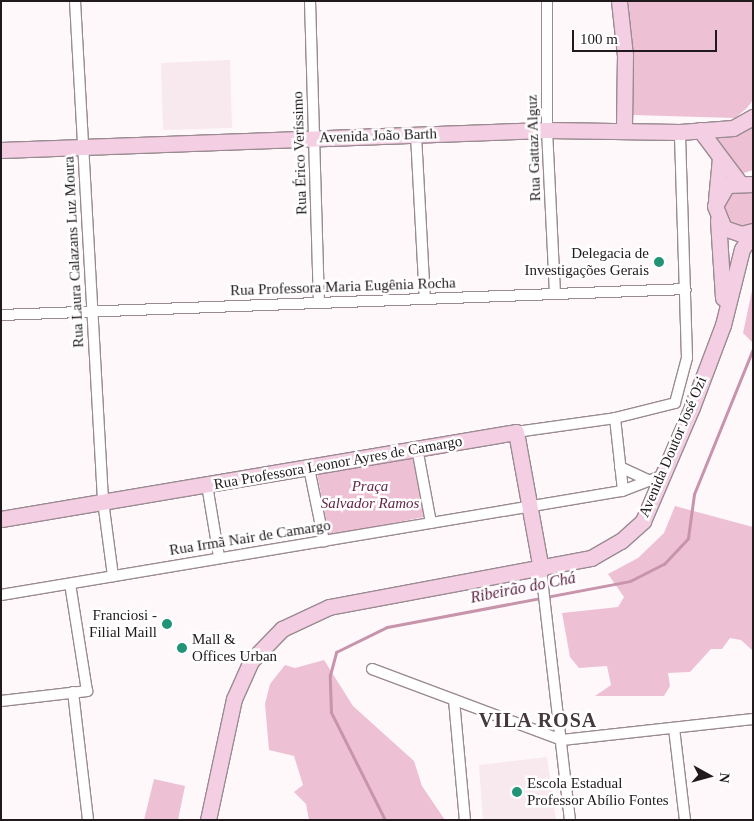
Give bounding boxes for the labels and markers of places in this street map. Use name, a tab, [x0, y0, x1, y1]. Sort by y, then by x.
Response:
place label: Delegacia de Investigações Gerais	[524, 244, 649, 279]
marker: Delegacia de Investigações Gerais	[653, 256, 665, 268]
place label: Franciosi - Filial Maill	[89, 606, 157, 641]
marker: Franciosi - Filial Maill	[161, 618, 173, 630]
place label: Mall & Offices Urban	[192, 630, 277, 665]
marker: Mall & Offices Urban	[176, 642, 188, 654]
place label: Escola Estadual Professor Abílio Fontes	[527, 774, 670, 809]
marker: Escola Estadual Professor Abílio Fontes	[511, 786, 523, 798]

